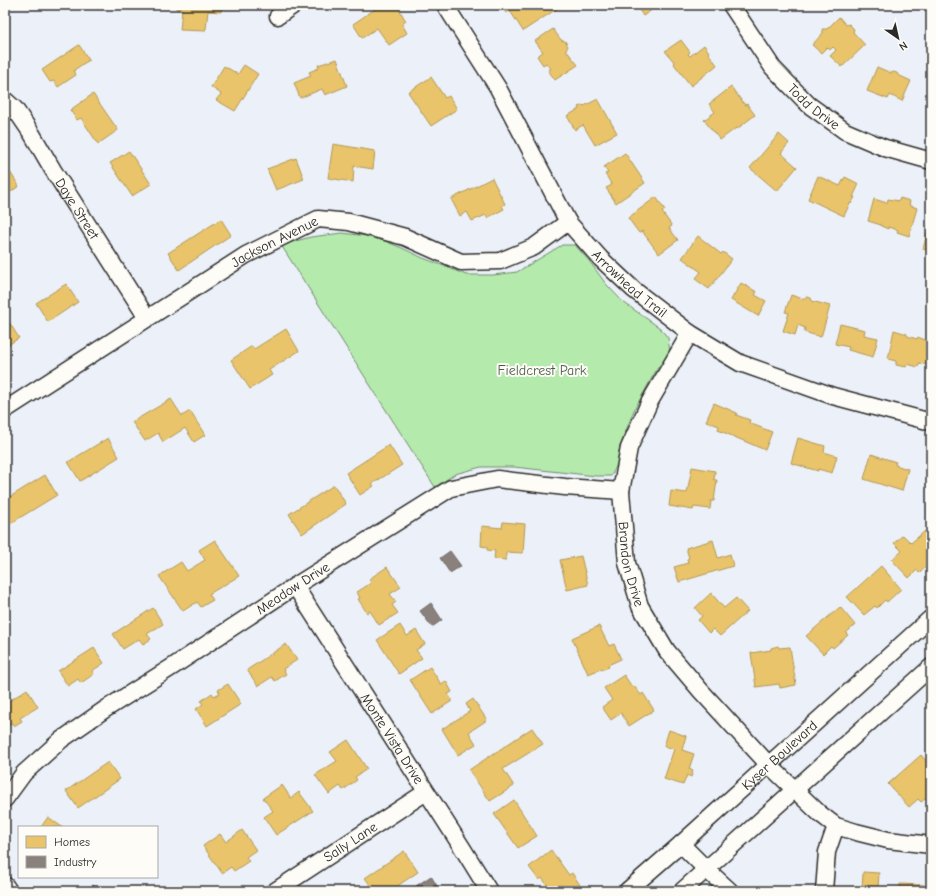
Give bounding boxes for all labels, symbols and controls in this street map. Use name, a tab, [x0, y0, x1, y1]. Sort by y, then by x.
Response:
north arrow	[878, 18, 918, 58]
text: N	[897, 38, 910, 53]
street label: Todd Drive	[784, 80, 843, 133]
street label: Daye Street	[51, 175, 103, 243]
street label: Jackson Avenue	[228, 212, 321, 271]
street label: Arrowhead Trail	[588, 247, 670, 321]
park label: Fieldcrest Park	[497, 362, 587, 379]
street label: Brandon Drive	[615, 521, 648, 609]
street label: Meadow Drive	[253, 558, 333, 618]
street label: Monte Vista Drive	[357, 690, 427, 787]
street label: Kyser Boulevard	[738, 717, 821, 794]
street label: Sally Lane	[320, 818, 381, 866]
legend	[18, 826, 158, 878]
text: Homes	[54, 835, 90, 849]
text: Industry	[54, 855, 97, 869]

